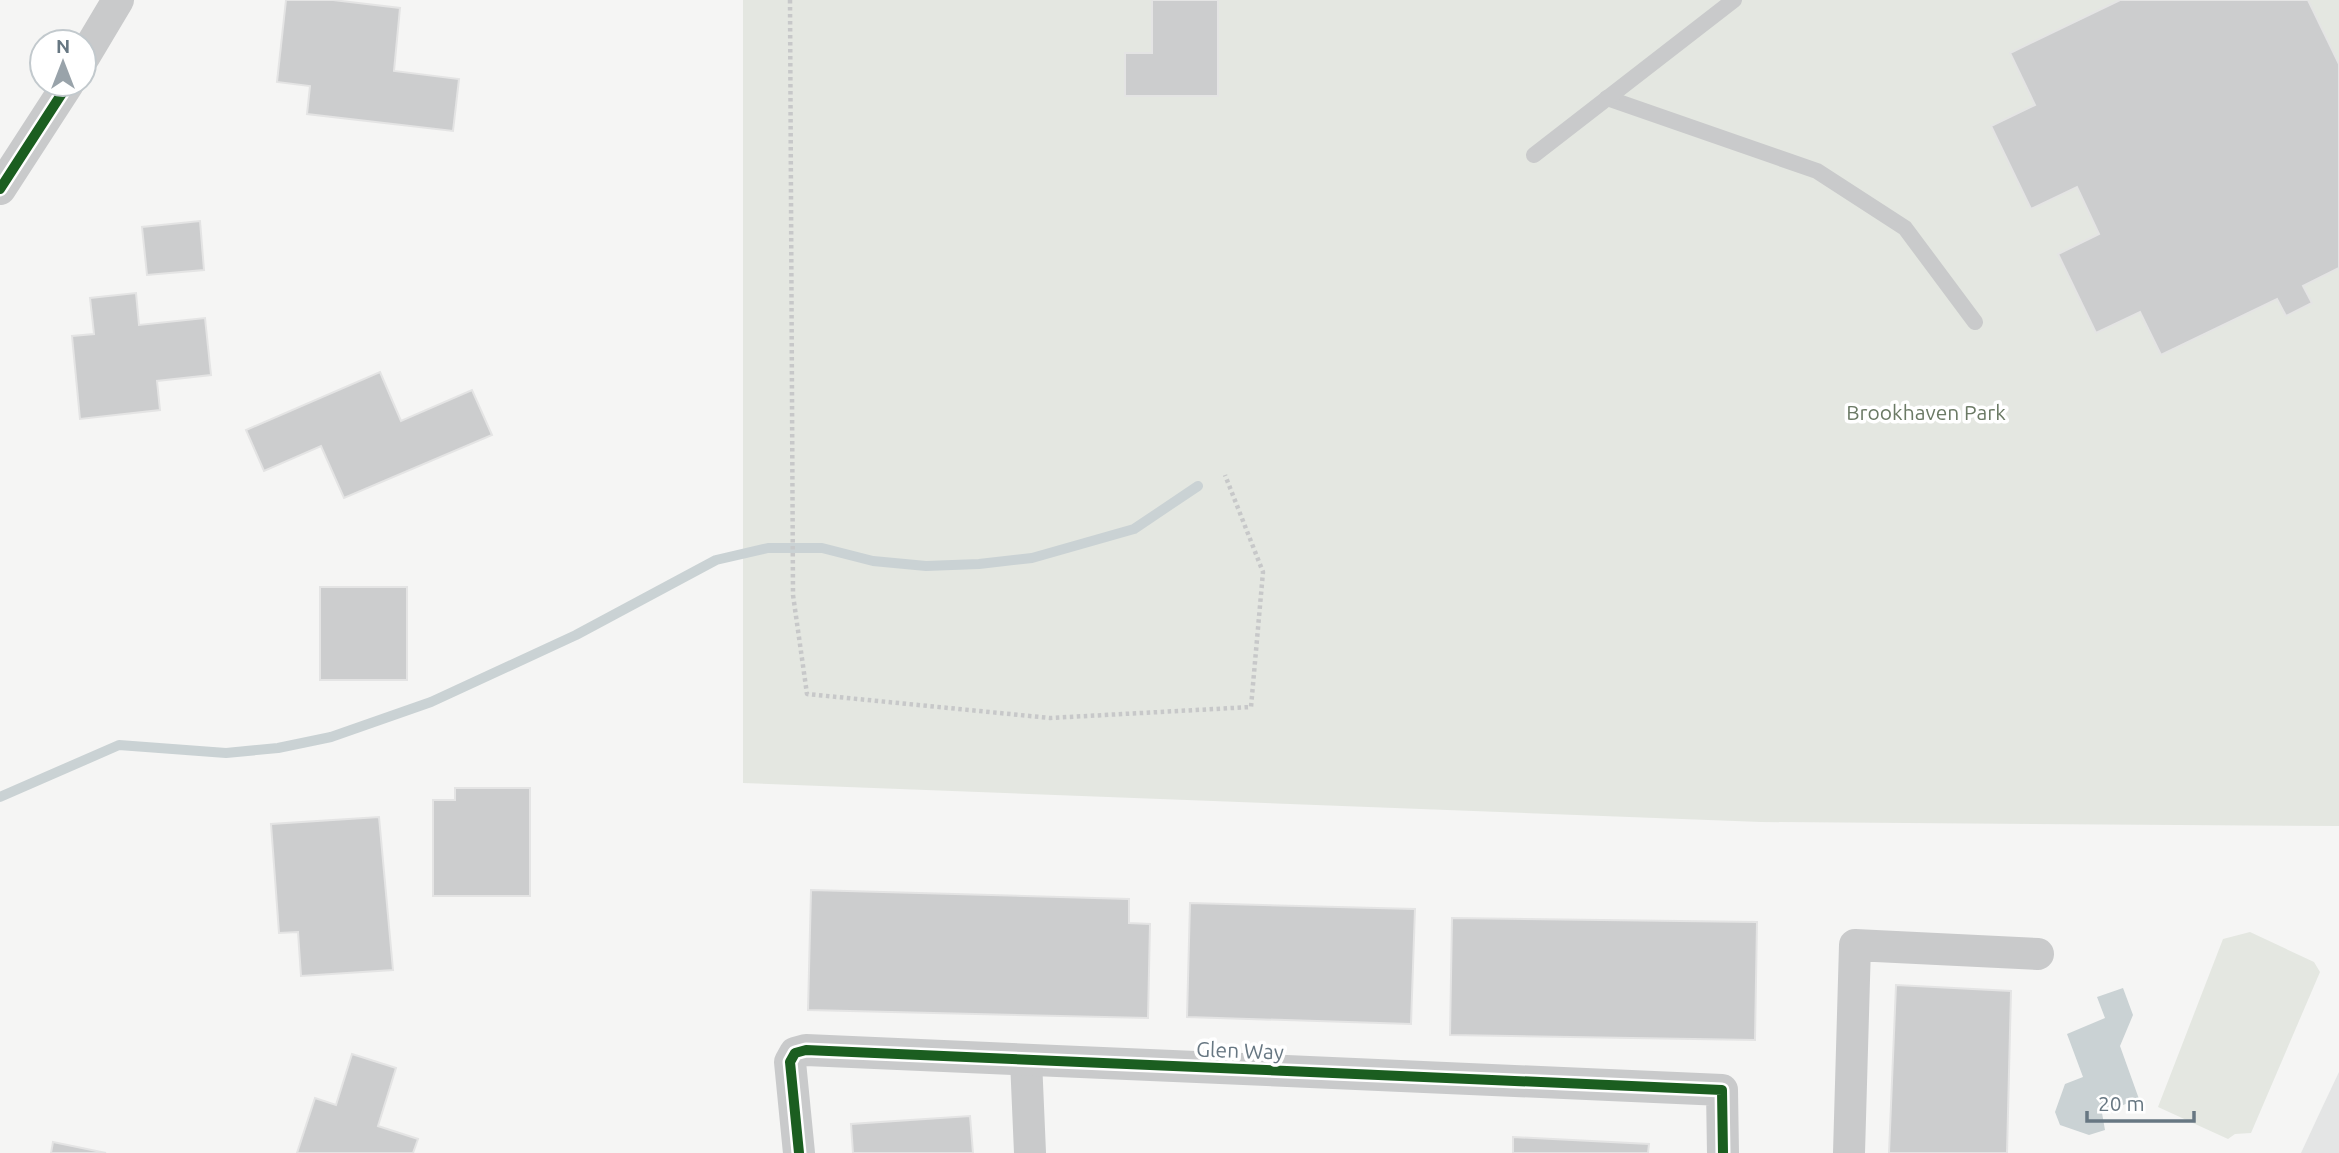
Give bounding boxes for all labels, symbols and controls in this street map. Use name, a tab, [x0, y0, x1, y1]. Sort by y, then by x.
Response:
north arrow	[28, 28, 98, 98]
text: N	[56, 35, 70, 57]
park label: Brookhaven Park	[1846, 400, 2006, 424]
street label: Glen Way	[1196, 1036, 1284, 1064]
scale bar	[2087, 1080, 2194, 1124]
text: 20 m	[2098, 1091, 2145, 1115]

